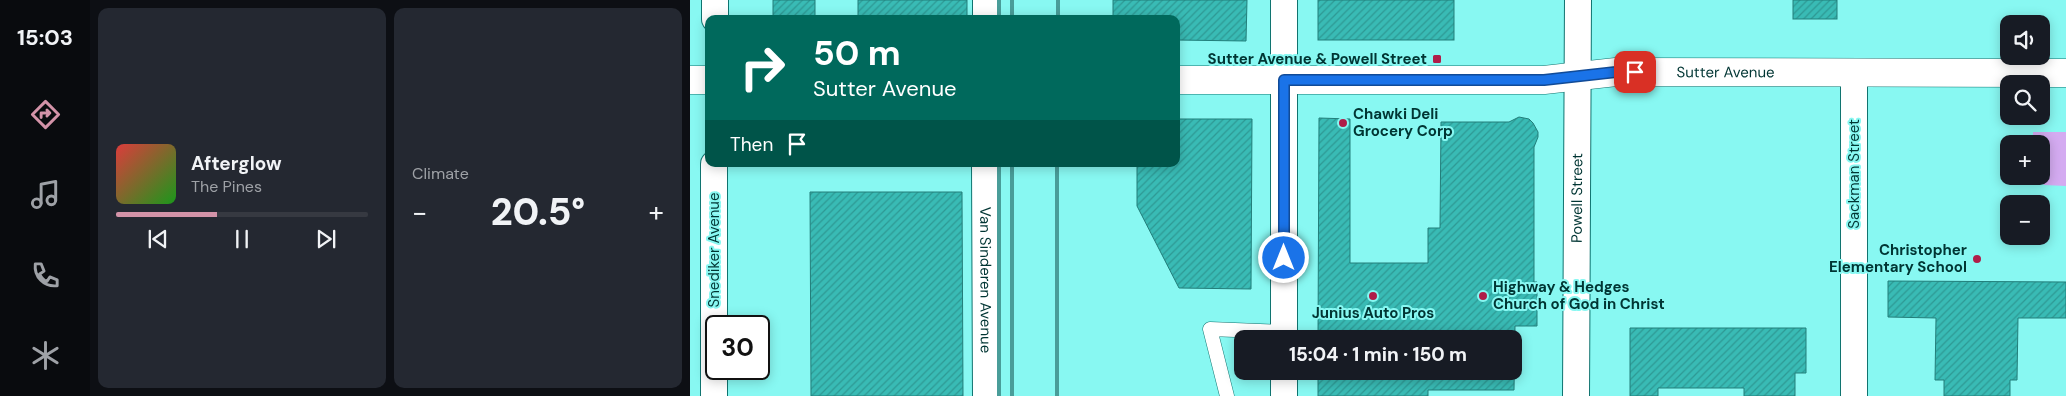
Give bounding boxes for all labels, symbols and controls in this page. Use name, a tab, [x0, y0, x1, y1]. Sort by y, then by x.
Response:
map controls	[2000, 15, 2050, 245]
button: sound	[2000, 15, 2050, 65]
text: 15:03	[17, 23, 73, 52]
text: 50 m	[813, 30, 901, 76]
icon: right	[730, 35, 795, 100]
place label: Sutter Avenue & Powell Street	[1208, 49, 1427, 69]
pin	[1614, 51, 1656, 93]
marker: Sutter Avenue & Powell Street	[1431, 53, 1443, 65]
icon: arrive	[1621, 58, 1649, 86]
street label: Sutter Avenue	[1677, 62, 1775, 82]
text: Sutter Avenue	[813, 74, 957, 103]
button: search	[2000, 75, 2050, 125]
icon: directions	[28, 97, 63, 132]
place label: Chawki Deli Grocery Corp	[1353, 104, 1453, 141]
marker: Chawki Deli Grocery Corp	[1337, 117, 1349, 129]
street label: Sackman Street	[1844, 119, 1864, 229]
icon: arrive	[783, 130, 811, 158]
text: Then	[730, 132, 773, 157]
button: +	[2000, 135, 2050, 185]
text: Afterglow	[191, 151, 282, 176]
street label: Powell Street	[1567, 153, 1587, 243]
text: Climate	[412, 163, 469, 184]
text: The Pines	[191, 176, 262, 197]
icon: music	[28, 177, 63, 212]
text: 20.5°	[491, 187, 585, 237]
street label: Snediker Avenue	[704, 193, 724, 307]
text: −	[412, 194, 427, 231]
text: +	[649, 194, 664, 231]
button: −	[2000, 195, 2050, 245]
street label: Van Sinderen Avenue	[975, 207, 996, 353]
icon: previous	[144, 225, 172, 253]
icon: pause	[228, 225, 256, 253]
icon: next	[312, 225, 340, 253]
position arrow	[1257, 231, 1309, 283]
place label: Christopher Elementary School	[1829, 240, 1967, 277]
marker: Christopher Elementary School	[1971, 253, 1983, 265]
icon: phone	[28, 258, 63, 293]
place label: Highway & Hedges Church of God in Christ	[1493, 277, 1665, 314]
marker: Junius Auto Pros	[1367, 290, 1379, 302]
marker: Highway & Hedges Church of God in Christ	[1477, 290, 1489, 302]
place label: Junius Auto Pros	[1312, 303, 1434, 323]
speed limit sign: 30	[705, 315, 770, 380]
icon: climate	[28, 338, 63, 373]
text: 15:04 · 1 min · 150 m	[1289, 342, 1467, 367]

